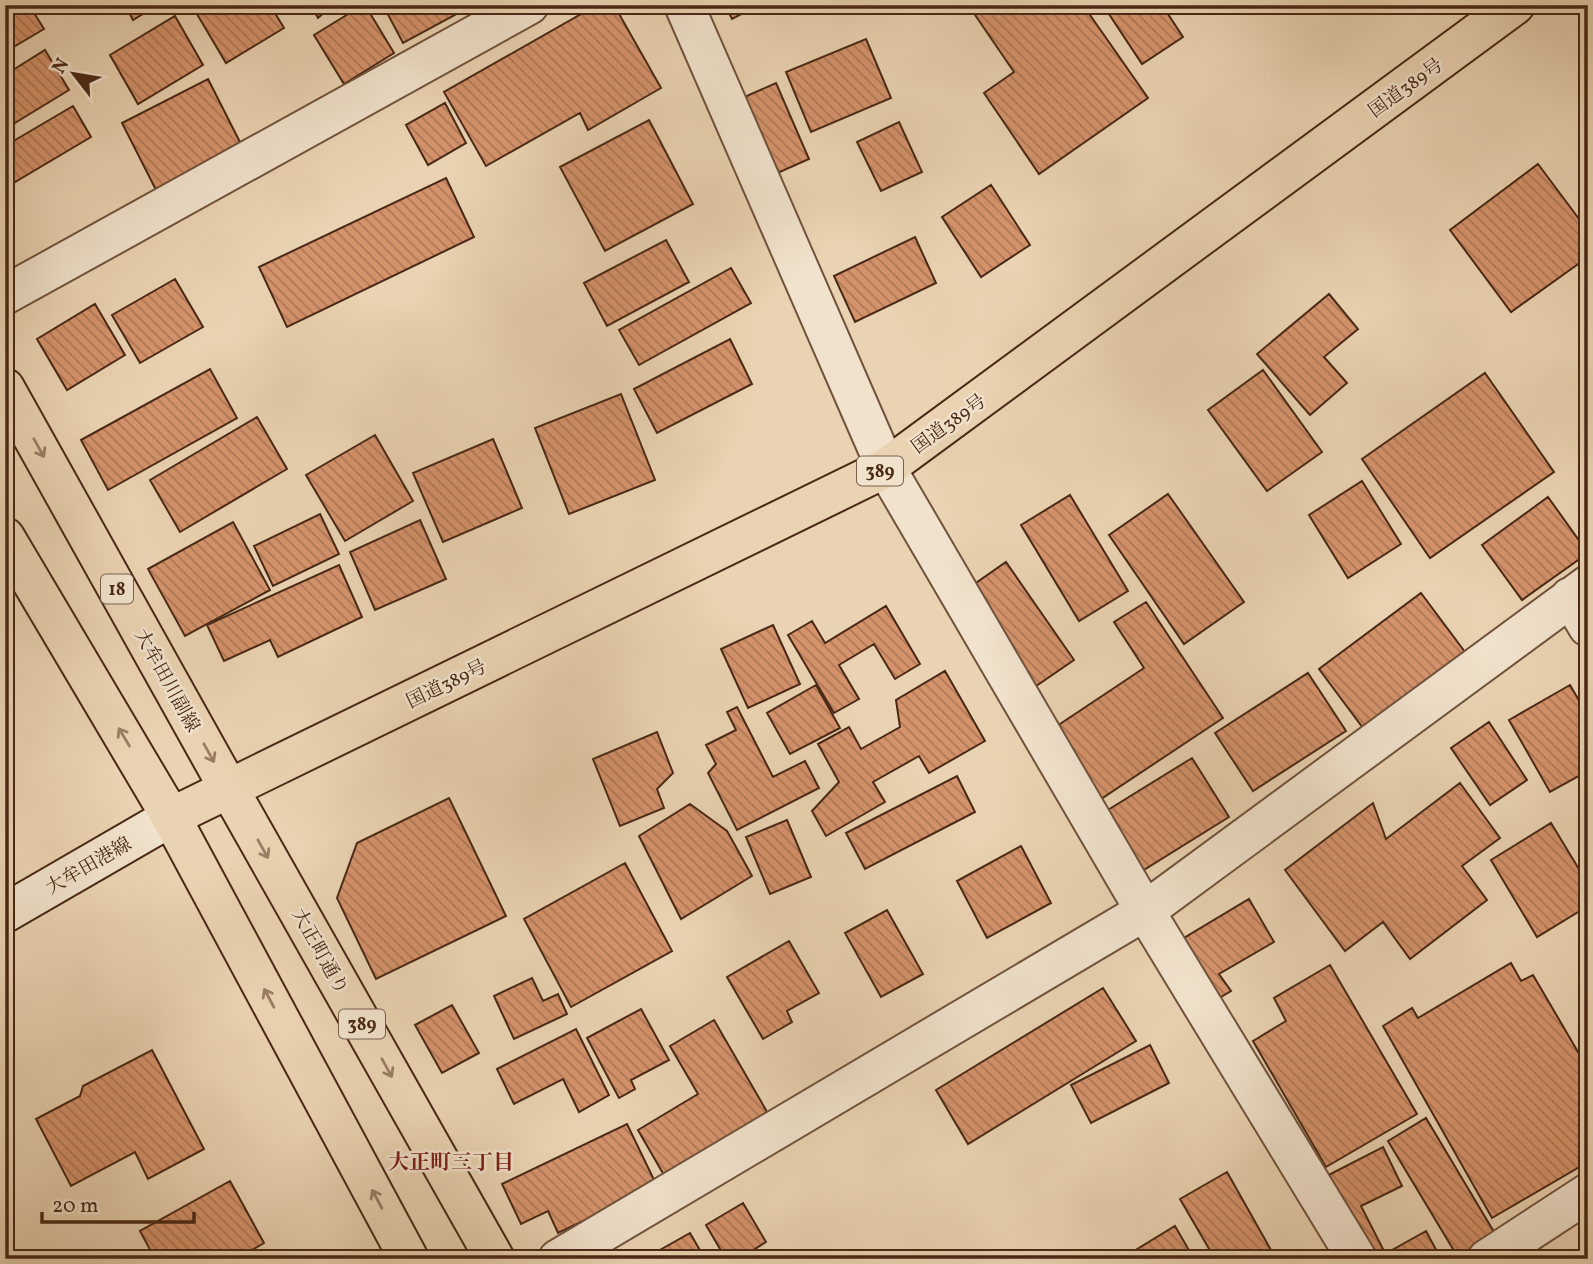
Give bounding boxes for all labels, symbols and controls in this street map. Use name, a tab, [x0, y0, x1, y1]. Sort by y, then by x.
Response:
north arrow	[38, 38, 108, 108]
text: N	[46, 53, 76, 79]
street label: 国道389号	[1364, 53, 1449, 124]
street label: 国道389号	[907, 389, 992, 460]
one-way arrow	[32, 437, 46, 457]
road number: 389	[857, 457, 903, 486]
road number: 18	[101, 574, 133, 604]
street label: 大牟田川副線	[127, 625, 205, 737]
street label: 国道389号	[402, 654, 491, 715]
one-way arrow	[117, 728, 131, 748]
one-way arrow	[202, 743, 216, 763]
street label: 大牟田港線	[41, 832, 137, 902]
one-way arrow	[256, 838, 270, 858]
street label: 大正町通り	[285, 904, 354, 1000]
one-way arrow	[262, 989, 276, 1009]
road number: 389	[339, 1009, 385, 1038]
one-way arrow	[381, 1057, 394, 1078]
district label: 大正町三丁目	[388, 1149, 514, 1178]
scale bar	[42, 1180, 194, 1224]
one-way arrow	[370, 1189, 384, 1209]
text: 20 m	[52, 1192, 98, 1221]

